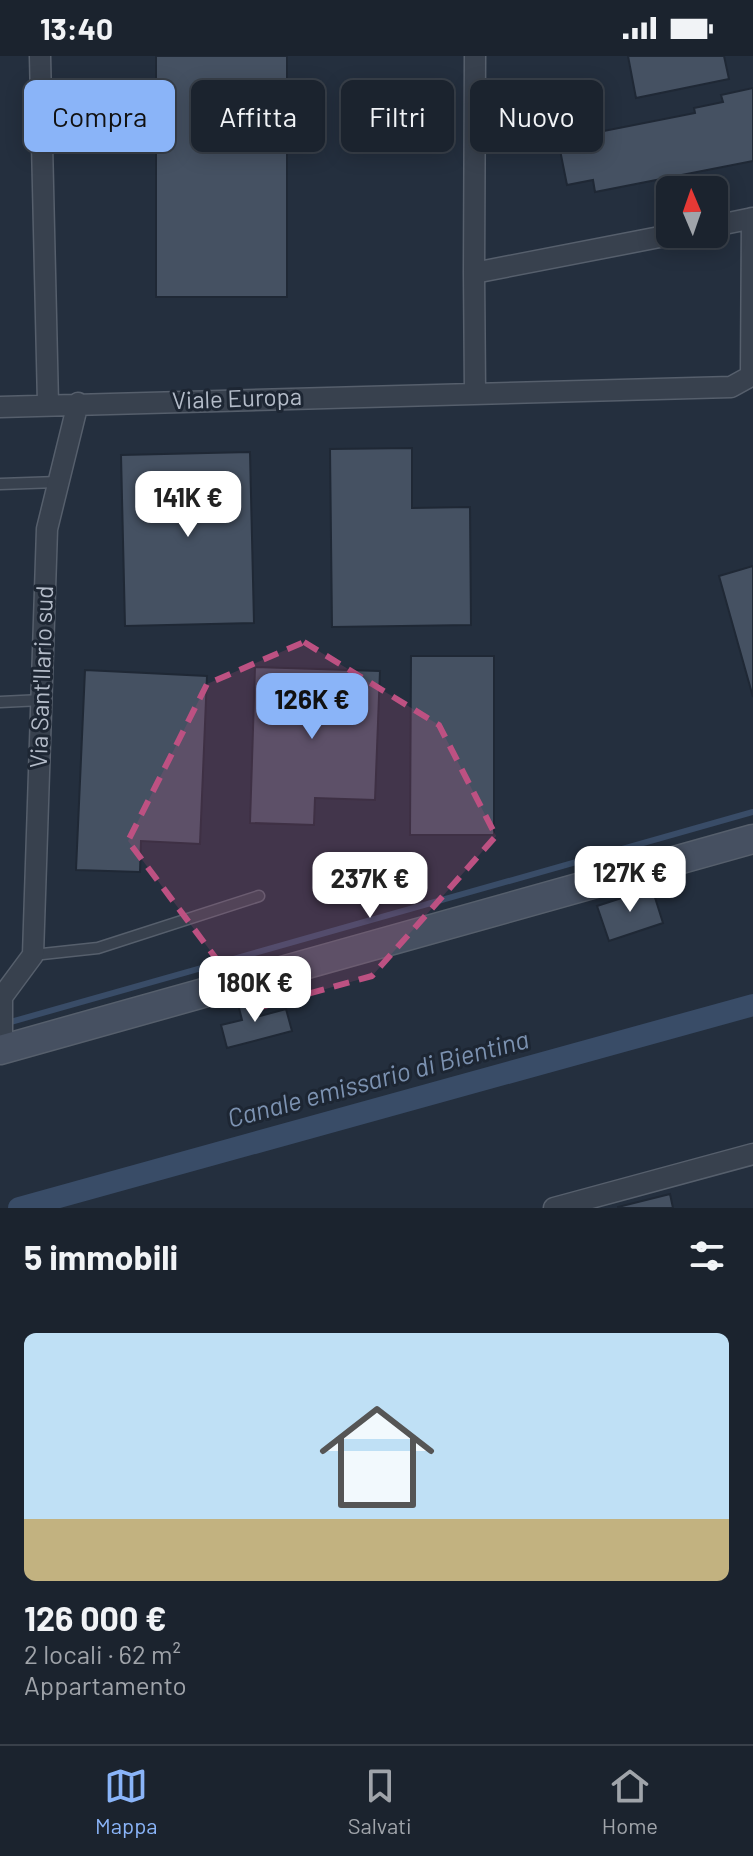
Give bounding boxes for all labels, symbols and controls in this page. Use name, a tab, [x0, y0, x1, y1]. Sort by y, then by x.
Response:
text: 13:40	[40, 10, 113, 46]
chip: Compra	[24, 80, 175, 152]
chip: Affitta	[191, 80, 325, 152]
chip: Filtri	[341, 80, 454, 152]
chip: Nuovo	[470, 80, 603, 152]
north arrow	[656, 176, 728, 248]
map controls	[656, 176, 728, 248]
street label: Viale Europa	[171, 381, 303, 414]
pin: 141K €	[123, 471, 253, 539]
text: 141K €	[153, 481, 223, 512]
street label: Via Sant'Ilario sud	[23, 585, 58, 769]
pin: 126K €	[247, 673, 377, 741]
text: 126K €	[274, 683, 350, 714]
pin: 127K €	[565, 846, 695, 914]
pin: 237K €	[305, 852, 435, 920]
text: 127K €	[593, 856, 667, 887]
text: 237K €	[330, 862, 410, 893]
pin: 180K €	[190, 956, 320, 1024]
text: 180K €	[217, 966, 293, 997]
water label: Canale emissario di Bientina	[224, 1022, 532, 1133]
icon: filters	[685, 1234, 729, 1278]
text: 5 immobili	[24, 1236, 178, 1277]
icon: home	[305, 1385, 449, 1529]
text: 126 000 €	[24, 1597, 167, 1638]
text: 2 locali · 62 m²	[24, 1638, 181, 1669]
text: Appartamento	[24, 1669, 187, 1700]
tab: Mappa	[95, 1764, 158, 1838]
tab: Salvati	[348, 1764, 412, 1838]
tab: Home	[602, 1764, 658, 1838]

